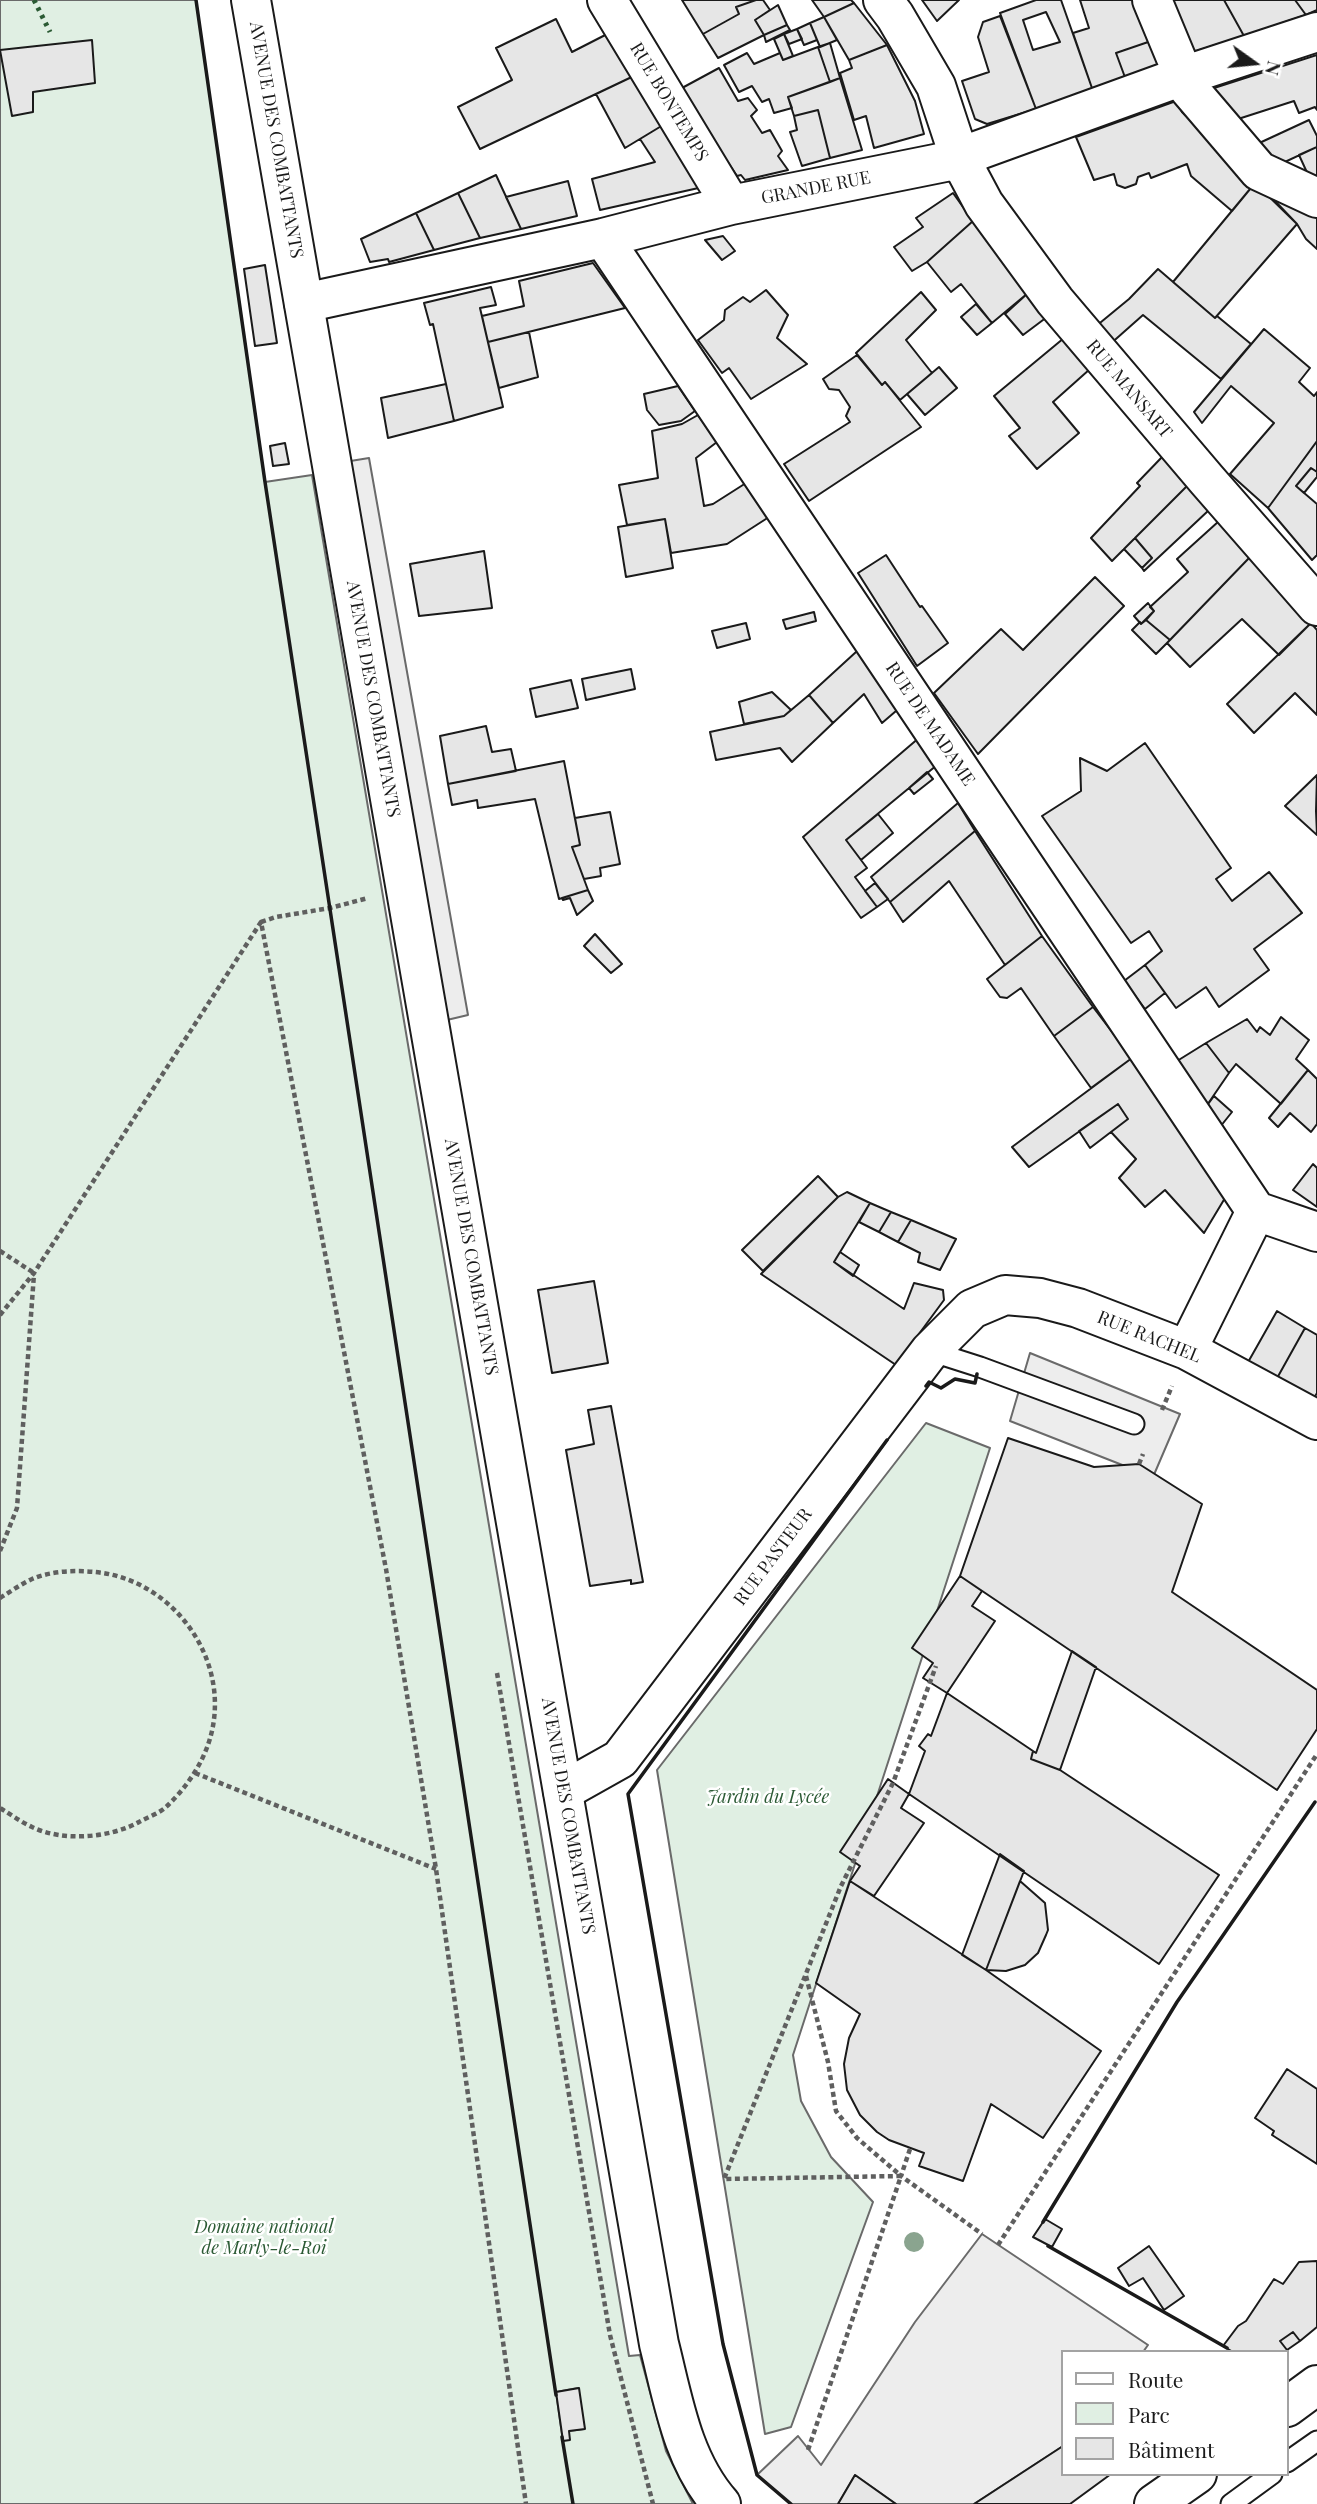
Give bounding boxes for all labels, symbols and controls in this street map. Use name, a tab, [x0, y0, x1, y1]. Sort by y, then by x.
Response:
street label: AVENUE DES COMBATTANTS	[245, 20, 307, 260]
north arrow	[1219, 28, 1289, 98]
street label: RUE BONTEMPS	[625, 39, 713, 165]
text: N	[1260, 58, 1289, 78]
street label: GRANDE RUE	[759, 167, 873, 209]
street label: RUE MANSART	[1082, 335, 1176, 443]
street label: AVENUE DES COMBATTANTS	[342, 579, 404, 819]
street label: RUE DE MADAME	[881, 658, 979, 790]
street label: AVENUE DES COMBATTANTS	[440, 1137, 502, 1377]
street label: RUE RACHEL	[1094, 1306, 1204, 1368]
street label: RUE PASTEUR	[729, 1504, 817, 1610]
street label: AVENUE DES COMBATTANTS	[537, 1696, 599, 1936]
park label: Jardin du Lycée	[707, 1786, 829, 1808]
park label: Domaine national de Marly-le-Roi	[195, 2216, 333, 2258]
legend	[1062, 2350, 1289, 2476]
text: Route	[1128, 2365, 1183, 2393]
text: Parc	[1128, 2400, 1170, 2428]
text: Bâtiment	[1128, 2435, 1214, 2463]

